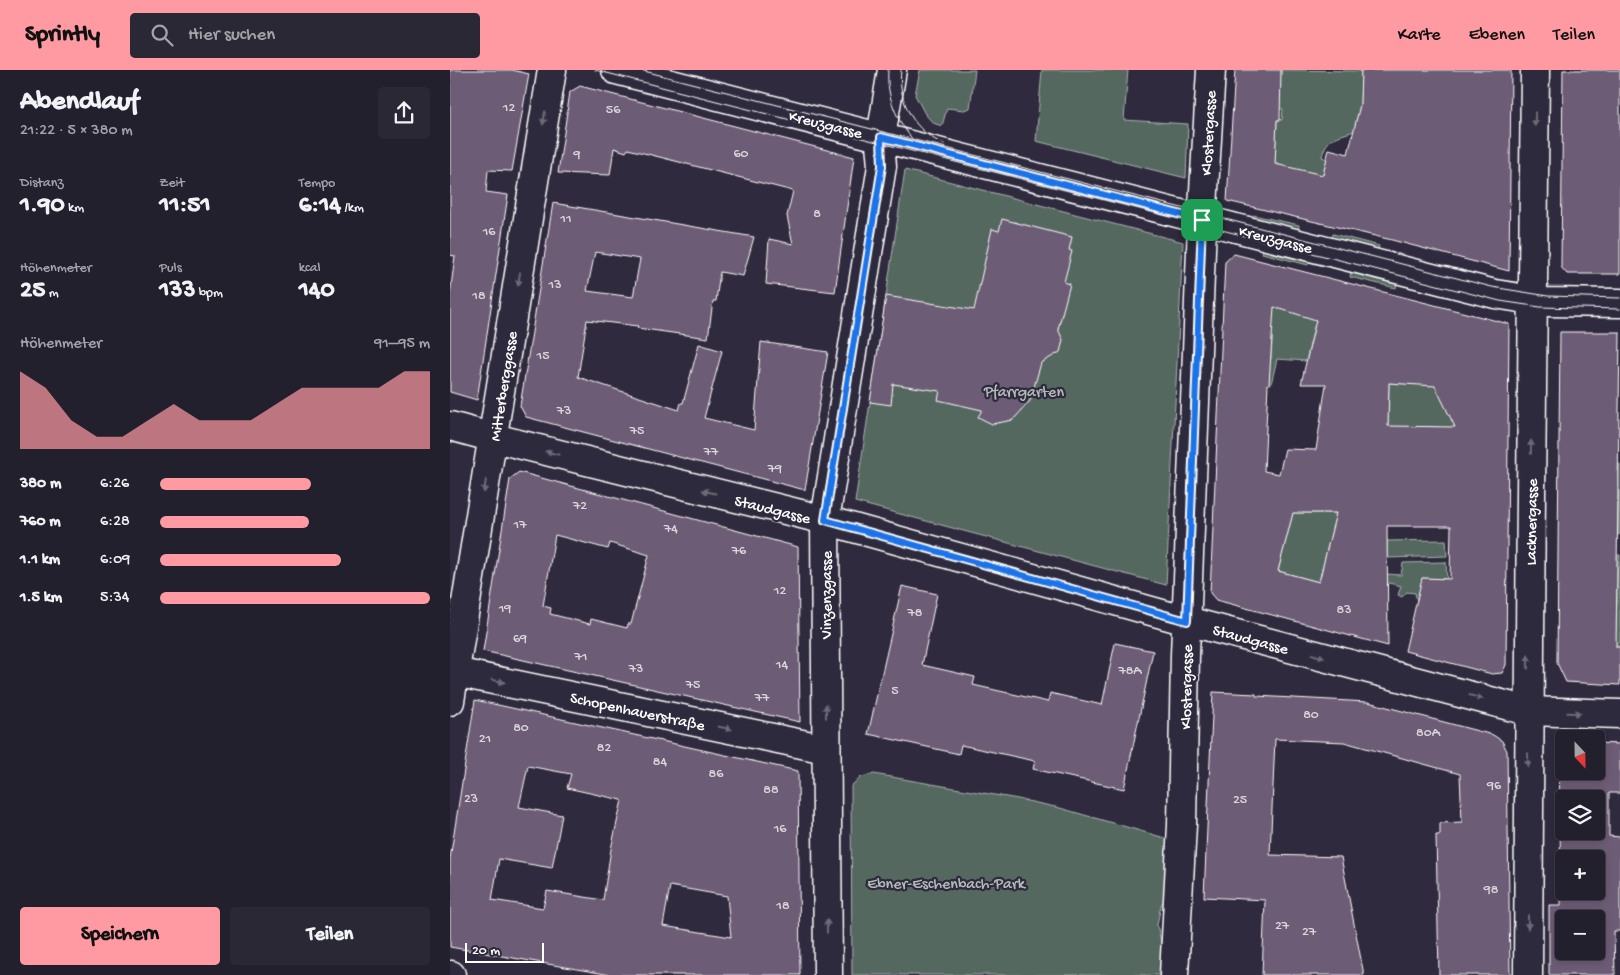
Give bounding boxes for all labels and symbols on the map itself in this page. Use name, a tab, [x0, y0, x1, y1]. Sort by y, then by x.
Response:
street label: Klostergasse	[1199, 90, 1222, 176]
house number: 12	[502, 100, 515, 117]
house number: 56	[606, 102, 621, 119]
street label: Kreuzgasse	[786, 108, 865, 145]
one-way arrow	[540, 111, 548, 127]
one-way arrow	[1530, 111, 1538, 127]
house number: 60	[733, 146, 749, 163]
house number: 9	[572, 147, 581, 164]
pin	[1181, 199, 1223, 241]
house number: 8	[813, 206, 821, 223]
house number: 11	[559, 211, 572, 228]
street label: Kreuzgasse	[1236, 223, 1315, 260]
house number: 16	[482, 224, 496, 241]
one-way arrow	[515, 271, 523, 287]
house number: 13	[548, 277, 561, 294]
house number: 18	[471, 288, 486, 305]
street label: Mitterberggasse	[487, 329, 524, 443]
house number: 15	[535, 348, 550, 365]
park label: Pfarrgarten	[983, 384, 1064, 403]
house number: 73	[556, 403, 571, 420]
house number: 75	[629, 423, 644, 440]
one-way arrow	[1527, 439, 1535, 455]
house number: 77	[703, 444, 719, 461]
one-way arrow	[544, 448, 559, 456]
house number: 79	[767, 461, 782, 478]
street label: Lacknergasse	[1523, 478, 1544, 566]
one-way arrow	[481, 479, 489, 495]
one-way arrow	[702, 488, 717, 496]
street label: Staudgasse	[732, 493, 813, 530]
house number: 72	[572, 498, 587, 515]
house number: 17	[513, 517, 527, 534]
house number: 74	[663, 521, 678, 538]
house number: 76	[731, 543, 747, 560]
street label: Vinzenzgasse	[819, 550, 838, 640]
house number: 12	[773, 583, 786, 600]
house number: 19	[498, 601, 511, 618]
house number: 83	[1337, 602, 1351, 619]
house number: 78	[907, 605, 923, 622]
street label: Staudgasse	[1210, 622, 1291, 661]
house number: 69	[513, 631, 527, 648]
street label: Klostergasse	[1178, 644, 1199, 730]
house number: 71	[574, 649, 587, 666]
one-way arrow	[1311, 652, 1326, 660]
one-way arrow	[1524, 654, 1532, 670]
house number: 14	[775, 657, 789, 674]
house number: 73	[628, 661, 643, 678]
house number: 78A	[1117, 663, 1142, 680]
house number: 75	[685, 677, 700, 694]
one-way arrow	[490, 678, 506, 686]
house number: 5	[891, 683, 899, 700]
street label: Schopenhauerstraße	[568, 690, 707, 737]
house number: 77	[754, 690, 770, 707]
one-way arrow	[1468, 693, 1483, 701]
one-way arrow	[821, 703, 829, 719]
house number: 80	[1303, 707, 1319, 724]
one-way arrow	[1566, 709, 1582, 717]
house number: 80	[513, 720, 529, 737]
one-way arrow	[718, 724, 733, 732]
house number: 80A	[1416, 725, 1441, 742]
north arrow	[1555, 730, 1605, 780]
house number: 21	[479, 731, 491, 748]
house number: 82	[597, 740, 611, 757]
one-way arrow	[1524, 752, 1532, 768]
house number: 84	[653, 754, 668, 771]
house number: 86	[709, 766, 724, 783]
house number: 96	[1486, 778, 1502, 795]
house number: 88	[763, 782, 779, 799]
house number: 23	[464, 791, 478, 808]
house number: 25	[1233, 792, 1247, 809]
house number: 16	[773, 821, 787, 838]
park label: Ebner-Eschenbach-Park	[867, 876, 1027, 895]
house number: 98	[1483, 882, 1499, 899]
house number: 18	[775, 898, 790, 915]
one-way arrow	[1524, 914, 1532, 930]
one-way arrow	[823, 918, 831, 934]
house number: 27	[1275, 918, 1290, 935]
house number: 27	[1302, 924, 1317, 941]
scale bar	[465, 940, 544, 963]

